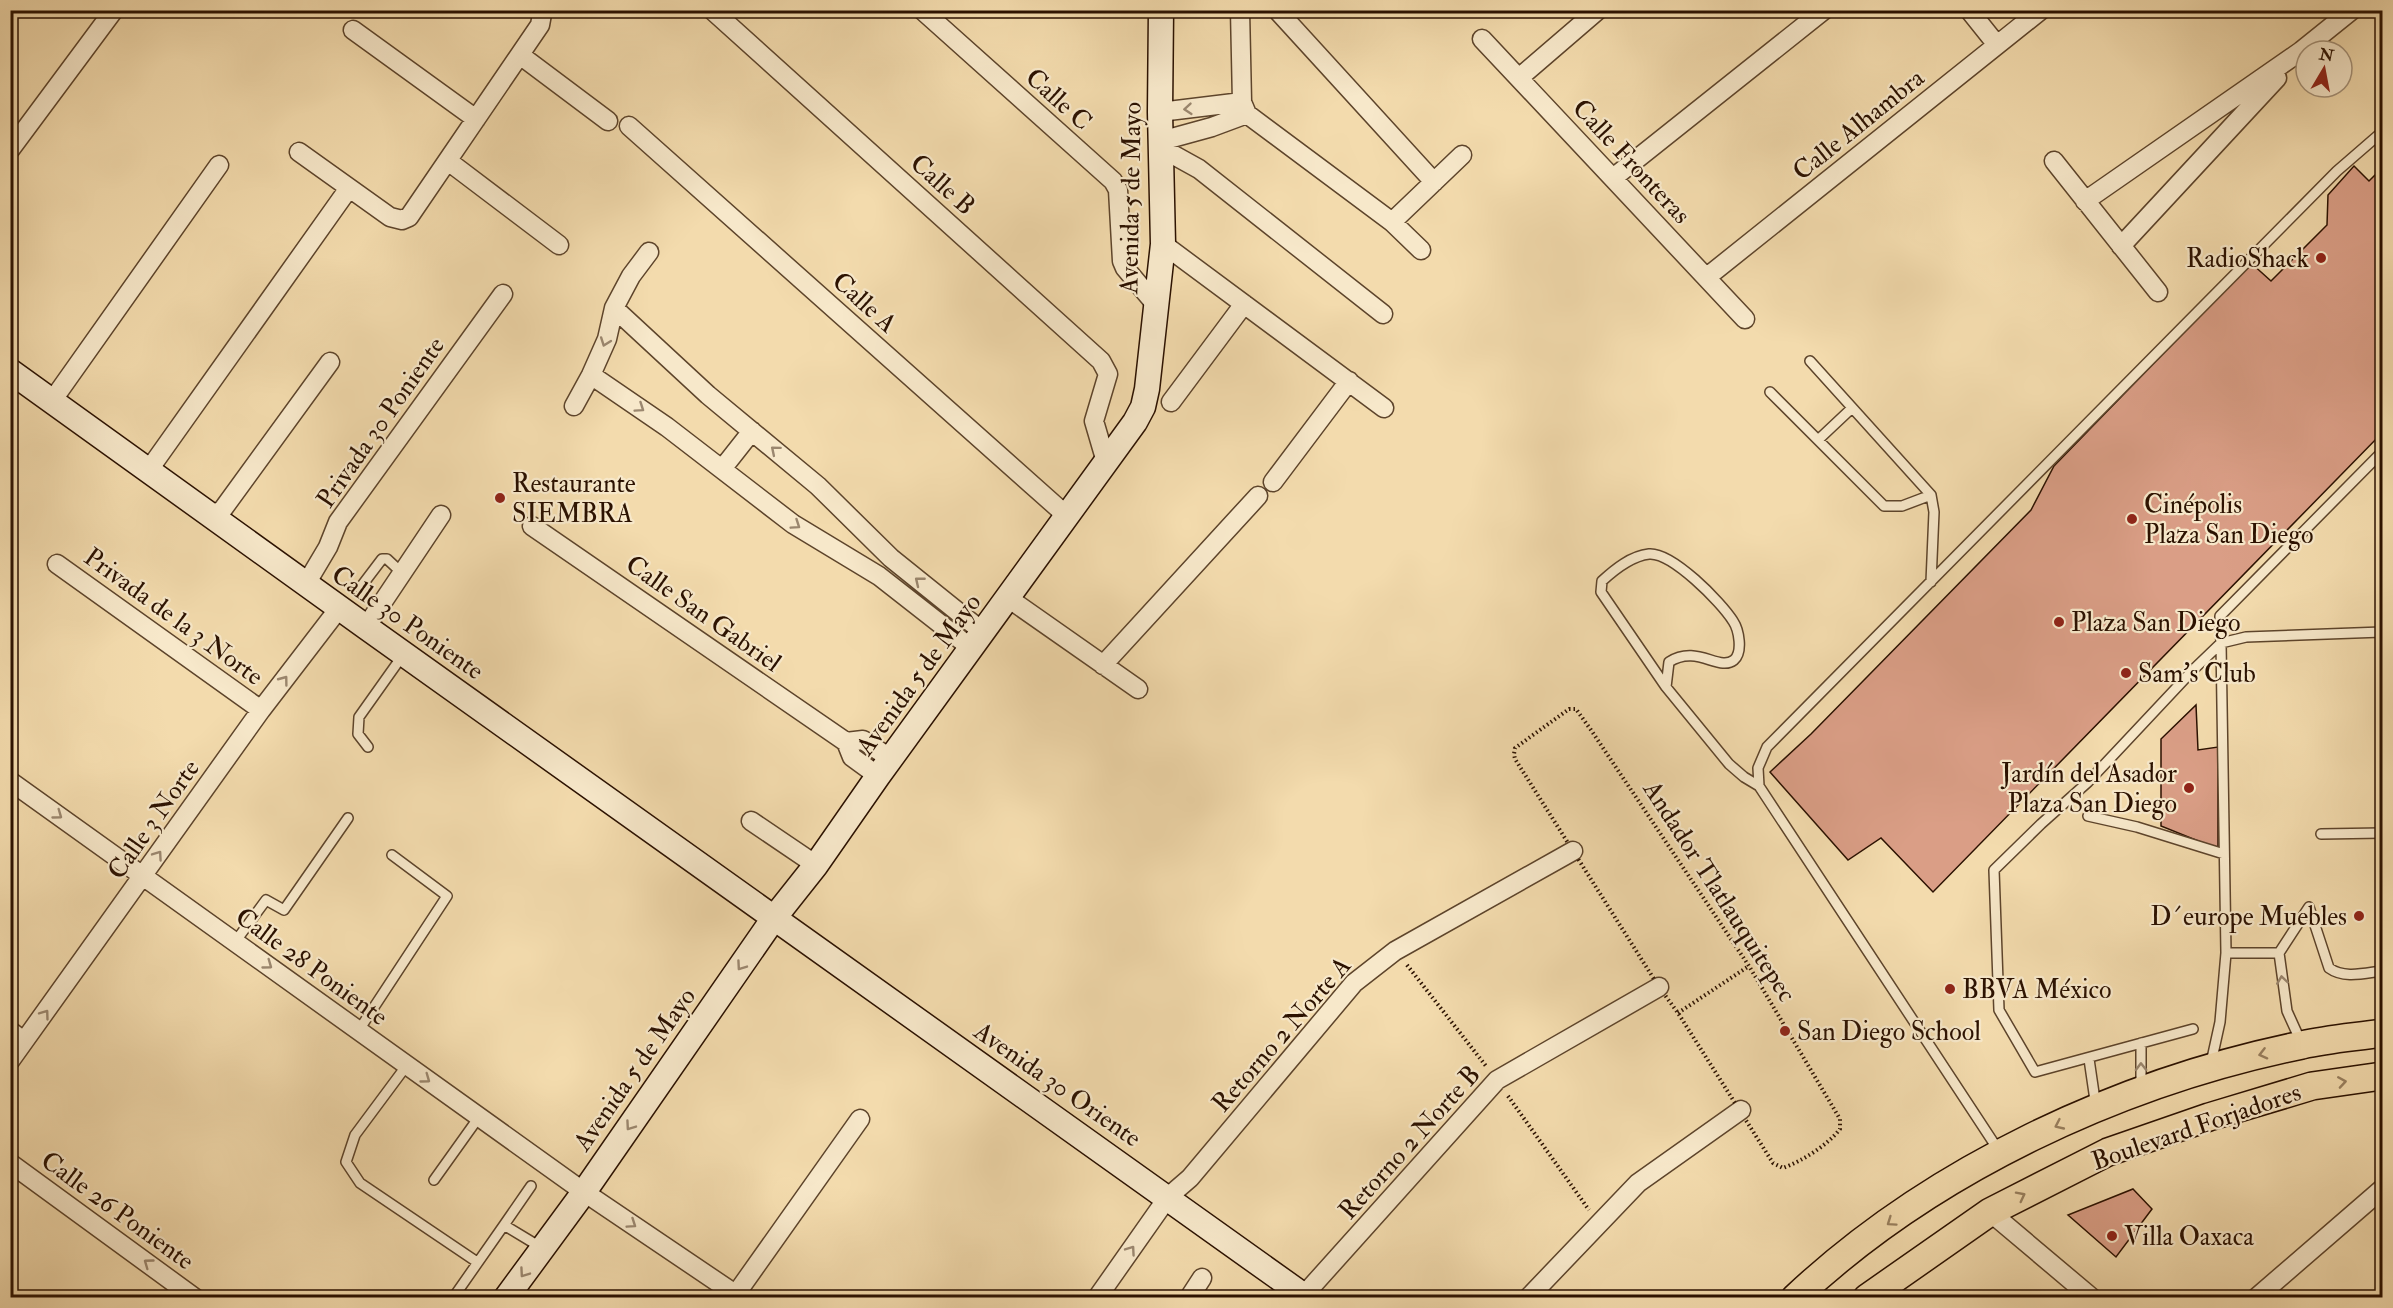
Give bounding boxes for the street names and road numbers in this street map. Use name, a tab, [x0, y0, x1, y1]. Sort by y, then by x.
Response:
street label: Calle C	[1019, 62, 1098, 138]
street label: Calle Alhambra	[1786, 62, 1931, 187]
street label: Calle Fronteras	[1565, 93, 1697, 231]
street label: Avenida 5 de Mayo	[1113, 102, 1149, 295]
street label: Calle B	[903, 147, 981, 222]
street label: Calle A	[825, 266, 904, 340]
street label: Privada 30 Poniente	[310, 331, 452, 514]
street label: Privada de la 3 Norte	[78, 541, 269, 693]
street label: Calle San Gabriel	[620, 548, 788, 679]
street label: Calle 30 Poniente	[325, 558, 490, 687]
street label: Avenida 5 de Mayo	[849, 587, 988, 763]
street label: Calle 3 Norte	[101, 753, 207, 886]
street label: Andador Tlatlauquitepec	[1634, 774, 1803, 1009]
street label: Calle 28 Poniente	[229, 901, 394, 1033]
street label: Retorno 2 Norte A	[1205, 950, 1358, 1119]
street label: Avenida 5 de Mayo	[566, 982, 703, 1158]
street label: Avenida 30 Oriente	[967, 1015, 1147, 1154]
street label: Retorno 2 Norte B	[1332, 1059, 1487, 1226]
street label: Boulevard Forjadores	[2087, 1076, 2305, 1178]
street label: Calle 26 Poniente	[35, 1145, 200, 1277]

